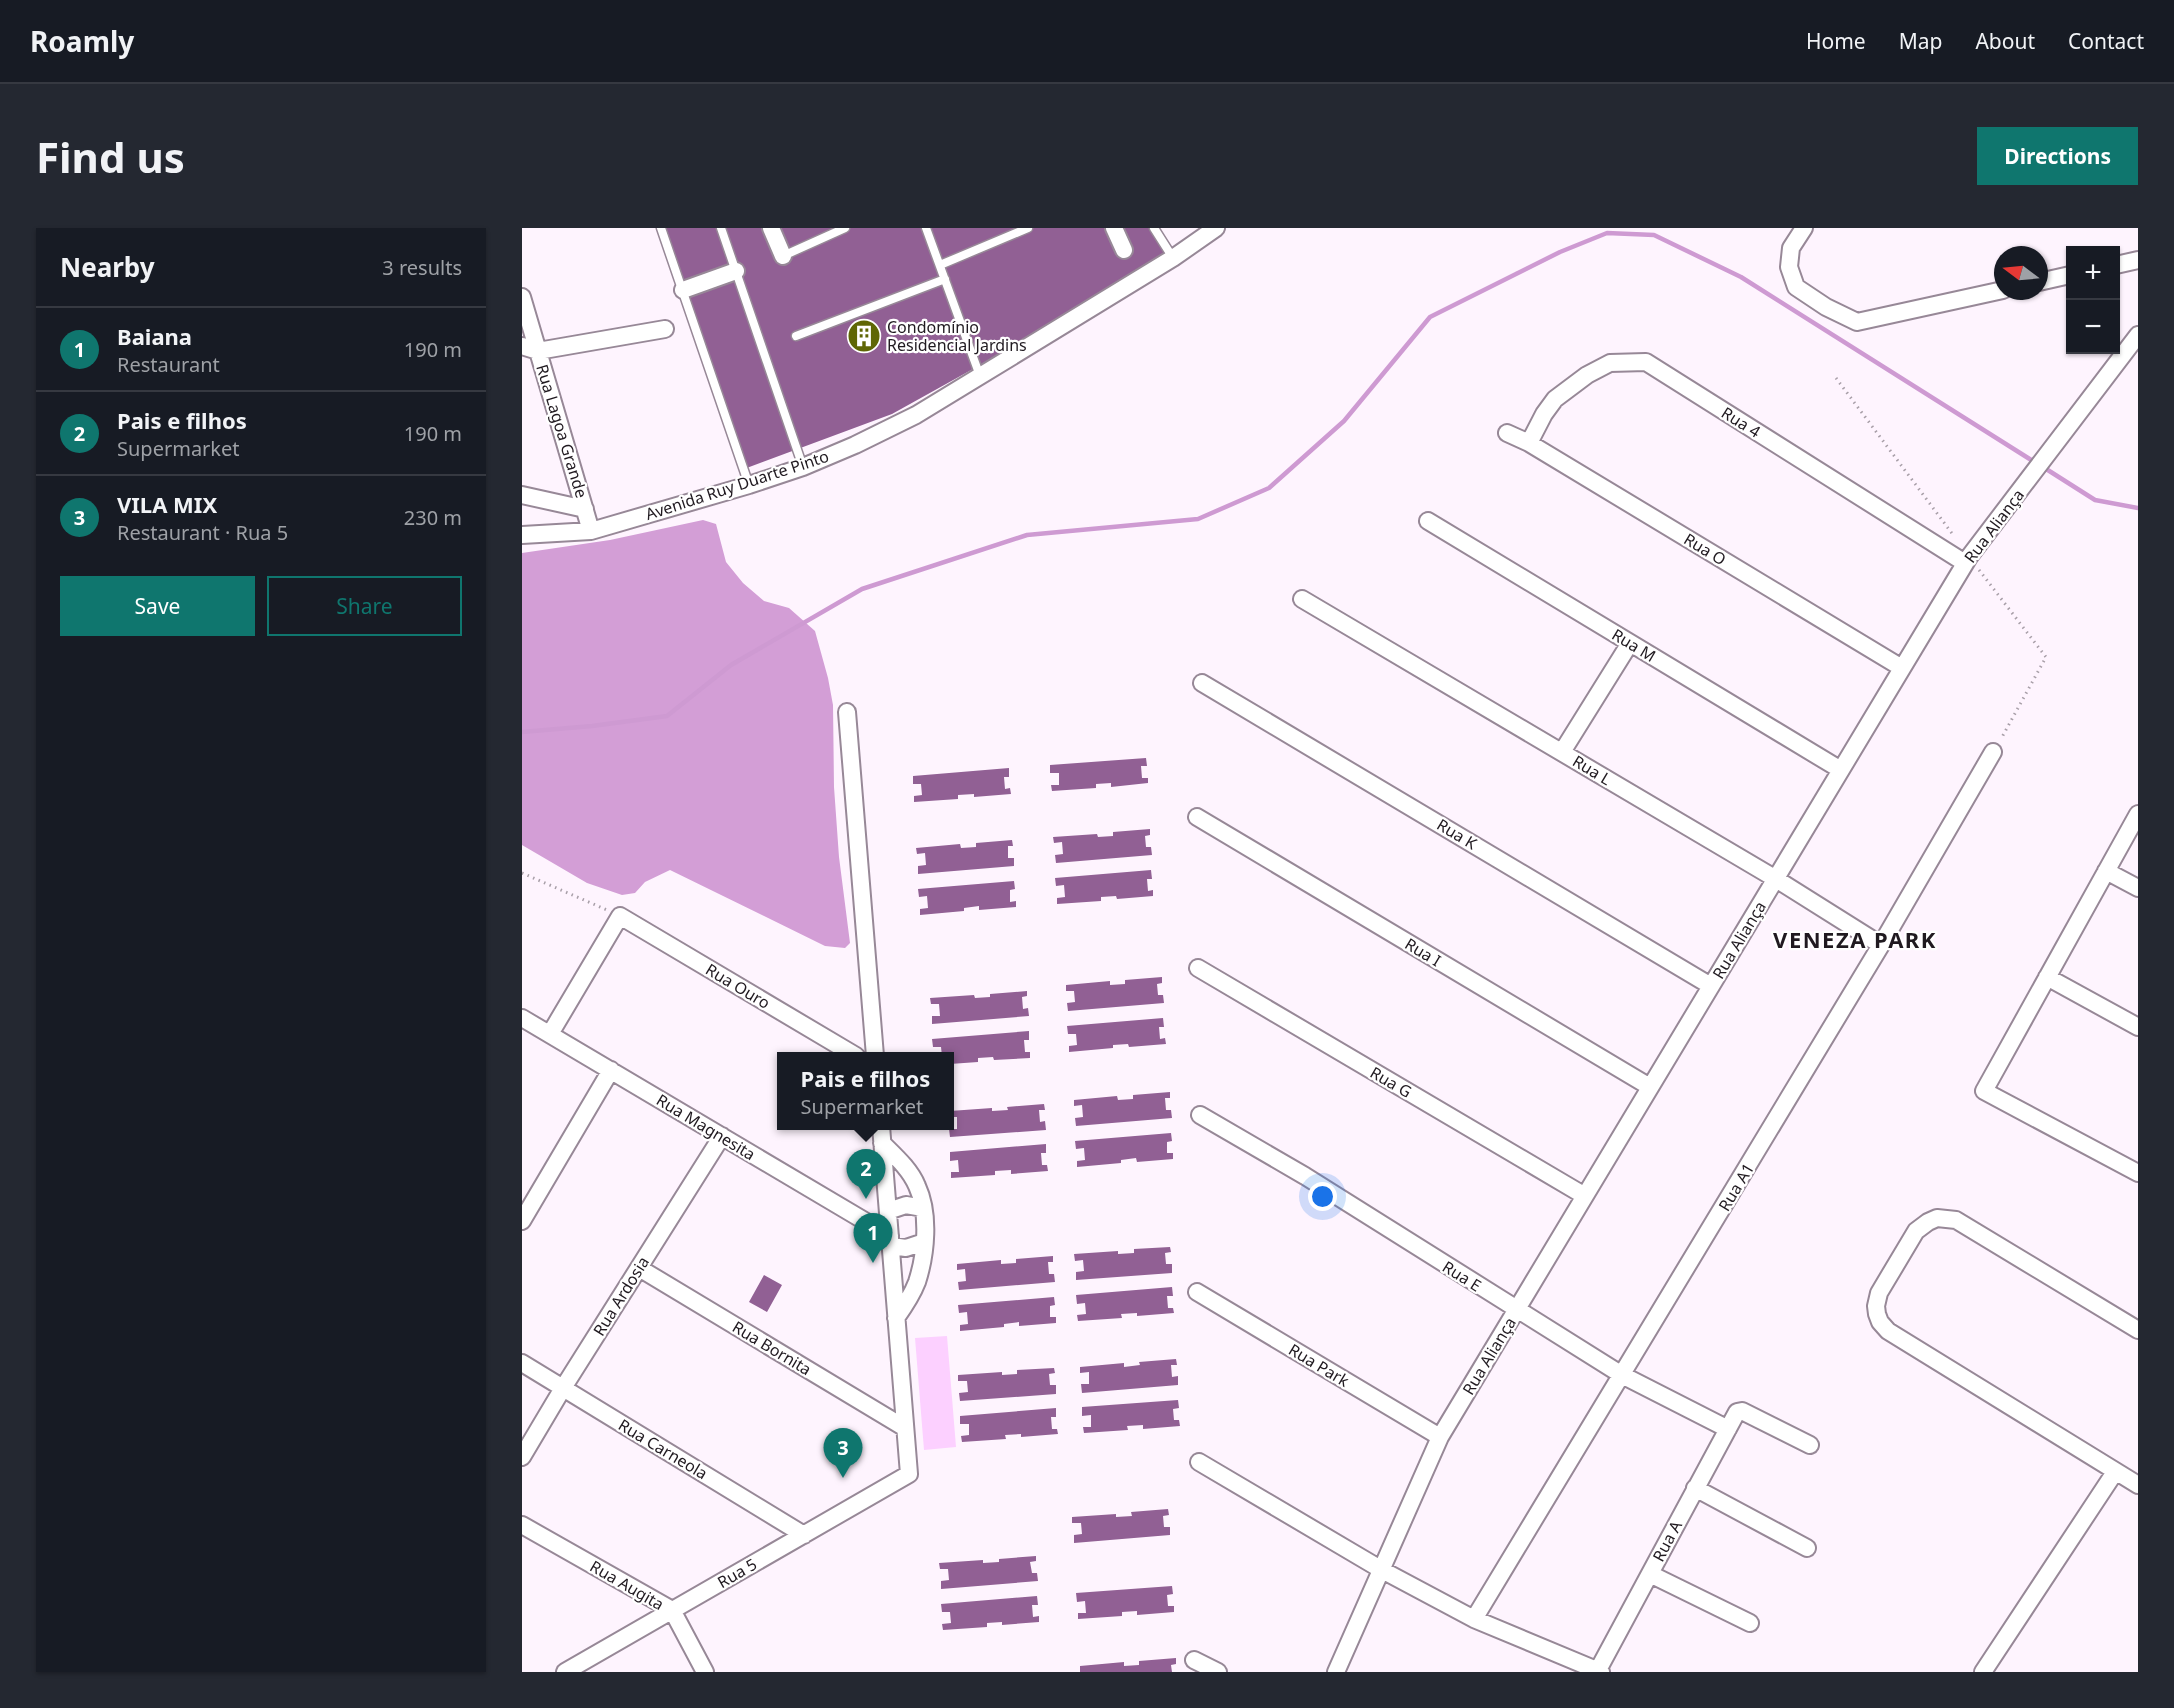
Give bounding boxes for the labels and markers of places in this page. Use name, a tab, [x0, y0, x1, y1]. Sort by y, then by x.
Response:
place label: Condomínio Residencial Jardins	[887, 316, 1027, 356]
building icon: Condomínio Residencial Jardins	[846, 318, 882, 354]
pin: 2	[846, 1150, 886, 1199]
pin: 1	[854, 1214, 892, 1263]
pin: 3	[824, 1428, 862, 1478]

